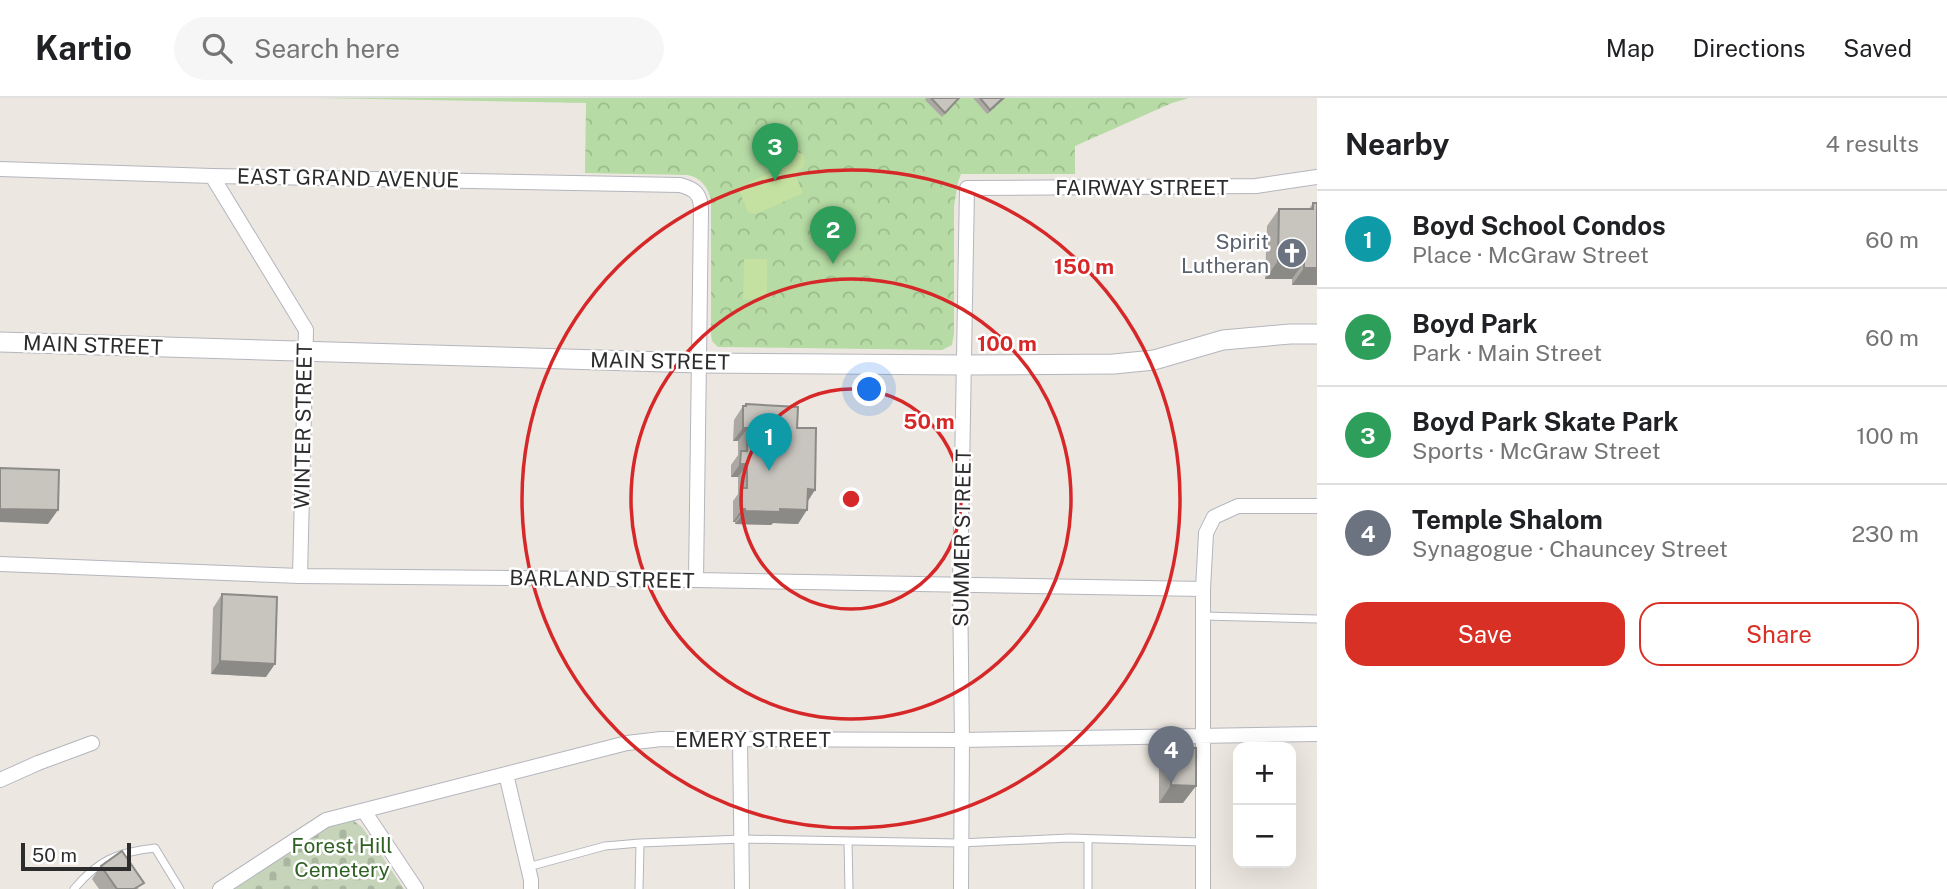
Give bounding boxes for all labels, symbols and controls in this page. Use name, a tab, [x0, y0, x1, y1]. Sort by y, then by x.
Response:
search box	[174, 17, 664, 80]
text: Kartio	[35, 29, 132, 67]
icon: search	[198, 29, 236, 67]
text: Search here	[254, 33, 400, 64]
text: Map	[1606, 34, 1655, 62]
text: Directions	[1693, 34, 1805, 62]
text: Saved	[1843, 34, 1912, 62]
pin: 3	[752, 123, 798, 181]
text: Nearby	[1345, 126, 1449, 162]
text: 4 results	[1825, 130, 1919, 157]
street label: EAST GRAND AVENUE	[237, 164, 459, 192]
street label: FAIRWAY STREET	[1055, 175, 1229, 200]
pin: 2	[810, 206, 856, 264]
text: Boyd School Condos	[1412, 210, 1666, 241]
text: 1	[1363, 226, 1373, 253]
text: 60 m	[1865, 226, 1919, 253]
place label: Spirit Lutheran	[1181, 229, 1269, 278]
church icon: Spirit Lutheran	[1275, 236, 1309, 270]
text: Place · McGraw Street	[1412, 241, 1649, 268]
text: 150 m	[1054, 254, 1114, 279]
text: Boyd Park	[1412, 308, 1538, 339]
text: 2	[1361, 324, 1375, 351]
text: 60 m	[1865, 324, 1919, 351]
street label: MAIN STREET	[23, 330, 163, 360]
text: 100 m	[977, 331, 1037, 356]
text: Park · Main Street	[1412, 339, 1602, 366]
street label: WINTER STREET	[289, 343, 317, 509]
street label: MAIN STREET	[590, 347, 730, 375]
your location	[852, 372, 886, 406]
text: Boyd Park Skate Park	[1412, 406, 1679, 437]
text: 50 m	[903, 409, 955, 434]
pin: 1	[746, 413, 792, 471]
text: 3	[1360, 422, 1376, 449]
text: 100 m	[1856, 422, 1919, 449]
text: Sports · McGraw Street	[1412, 437, 1661, 464]
street label: SUMMER STREET	[948, 449, 976, 627]
centre of rings	[839, 487, 863, 511]
text: Temple Shalom	[1412, 504, 1603, 535]
text: 4	[1360, 520, 1376, 547]
text: 230 m	[1851, 520, 1919, 547]
text: Synagogue · Chauncey Street	[1412, 535, 1728, 562]
street label: BARLAND STREET	[509, 565, 695, 593]
button: Save	[1345, 602, 1625, 666]
button: Share	[1639, 602, 1919, 666]
pin: 4	[1148, 726, 1194, 784]
street label: EMERY STREET	[675, 727, 831, 752]
map controls	[1233, 742, 1296, 868]
button: +	[1233, 742, 1296, 805]
button: −	[1233, 805, 1296, 868]
park label: Forest Hill Cemetery	[291, 833, 393, 882]
scale bar	[21, 840, 131, 872]
text: 50 m	[32, 844, 77, 866]

